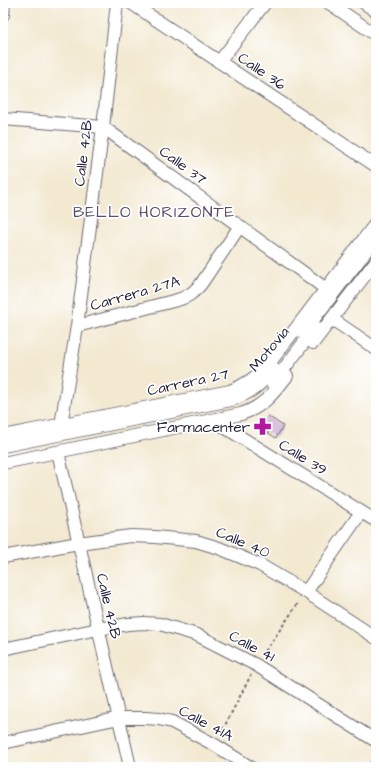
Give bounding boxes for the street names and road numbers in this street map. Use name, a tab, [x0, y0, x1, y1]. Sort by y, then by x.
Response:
street label: Calle 36	[233, 48, 291, 96]
street label: Calle 42B	[69, 118, 98, 187]
street label: Calle 37	[155, 141, 211, 190]
street label: Carrera 27A	[88, 271, 183, 316]
street label: Motovia	[244, 322, 295, 376]
street label: Carrera 27	[145, 364, 231, 401]
street label: Calle 39	[275, 434, 331, 480]
street label: Calle 40	[213, 522, 274, 563]
street label: Calle 42B	[91, 571, 126, 641]
street label: Calle 41	[225, 626, 278, 667]
street label: Calle 41A	[175, 700, 237, 747]

